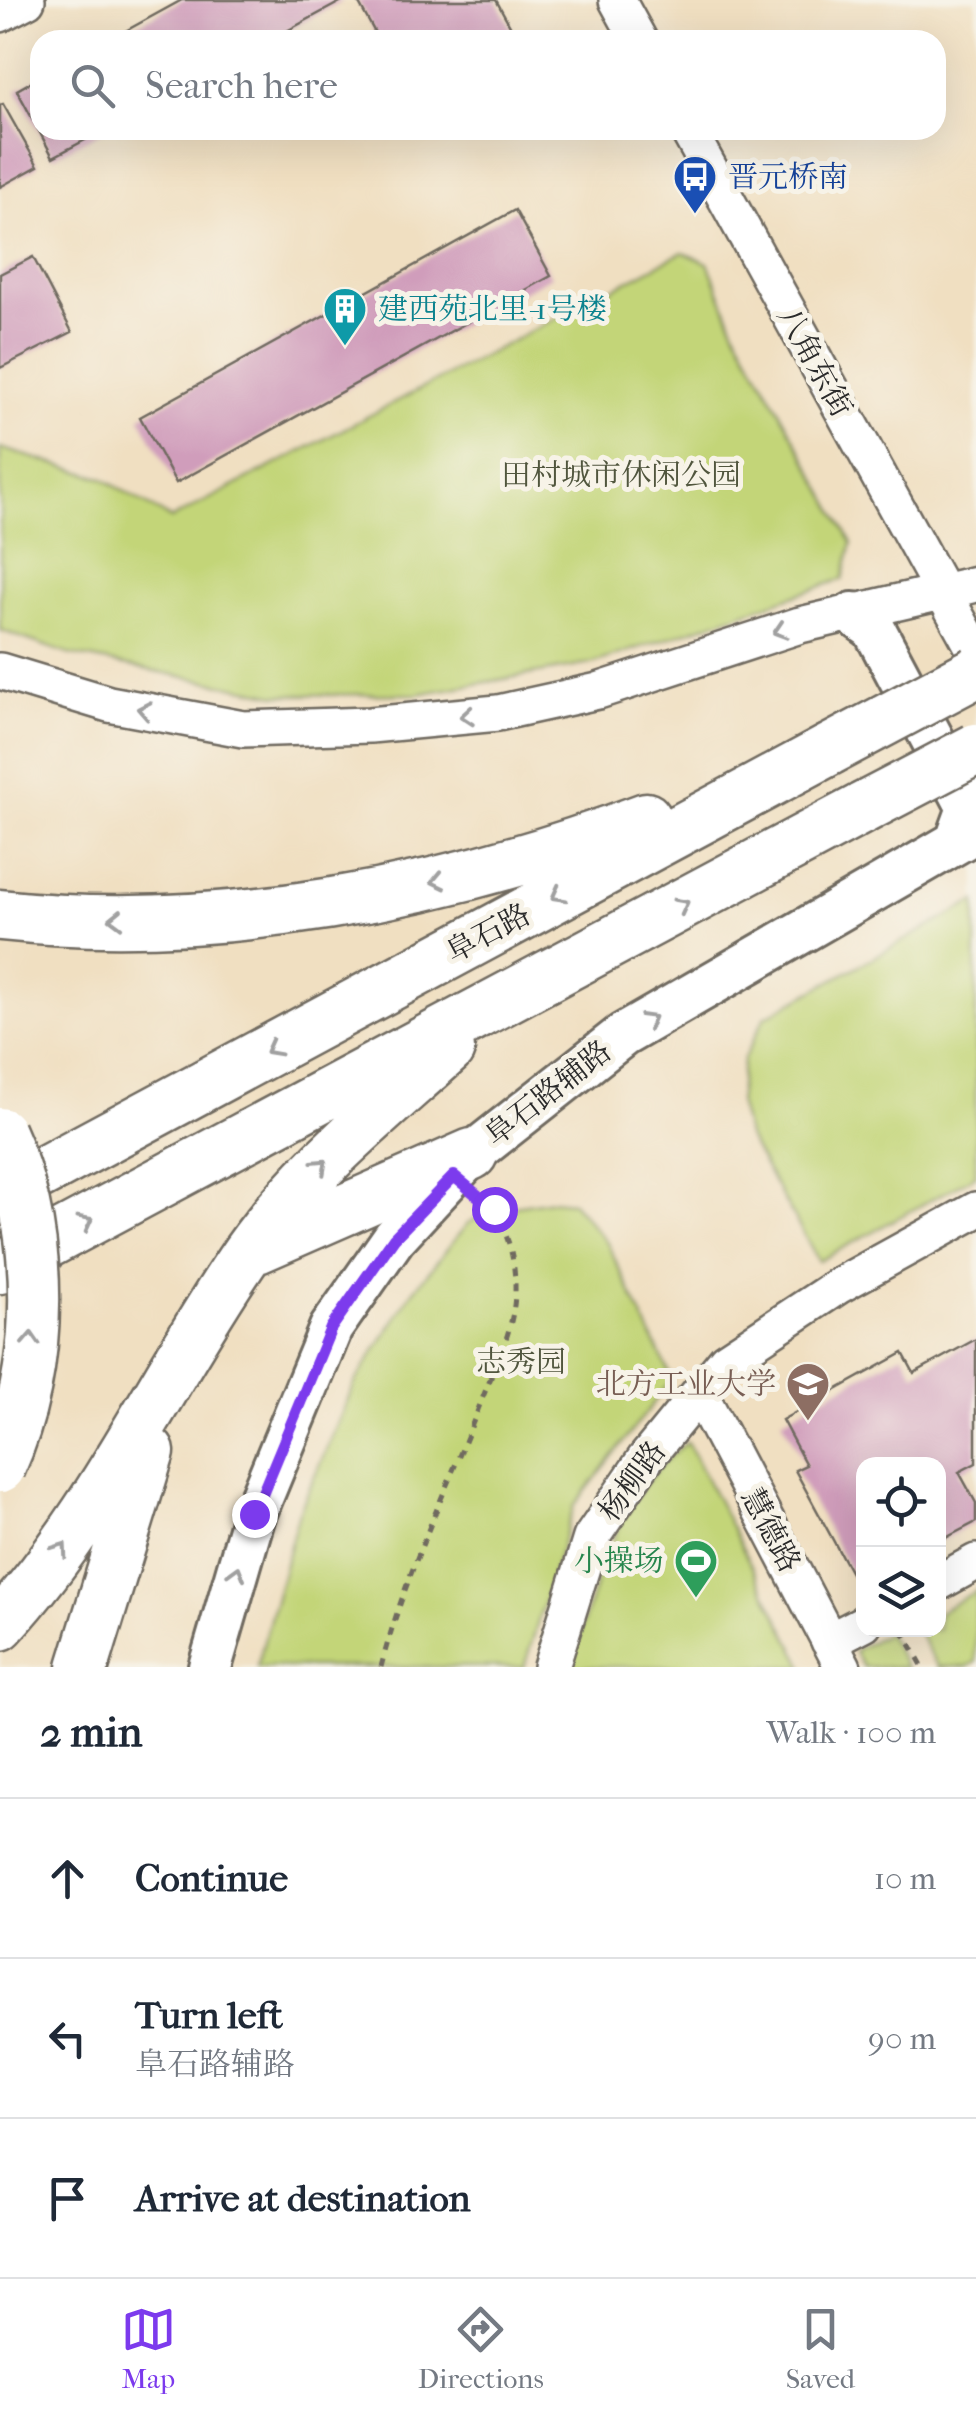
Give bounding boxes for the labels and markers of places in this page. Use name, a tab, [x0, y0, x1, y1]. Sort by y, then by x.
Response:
bus stop icon: 晋元桥南	[672, 154, 718, 215]
place label: 晋元桥南	[728, 160, 848, 195]
building icon: 建西苑北里-1号楼	[322, 286, 368, 347]
place label: 建西苑北里-1号楼	[378, 292, 607, 327]
school or university icon: 北方工业大学	[785, 1361, 831, 1422]
place label: 北方工业大学	[596, 1367, 776, 1402]
sports icon: 小操场	[673, 1538, 719, 1599]
place label: 小操场	[574, 1544, 664, 1579]

